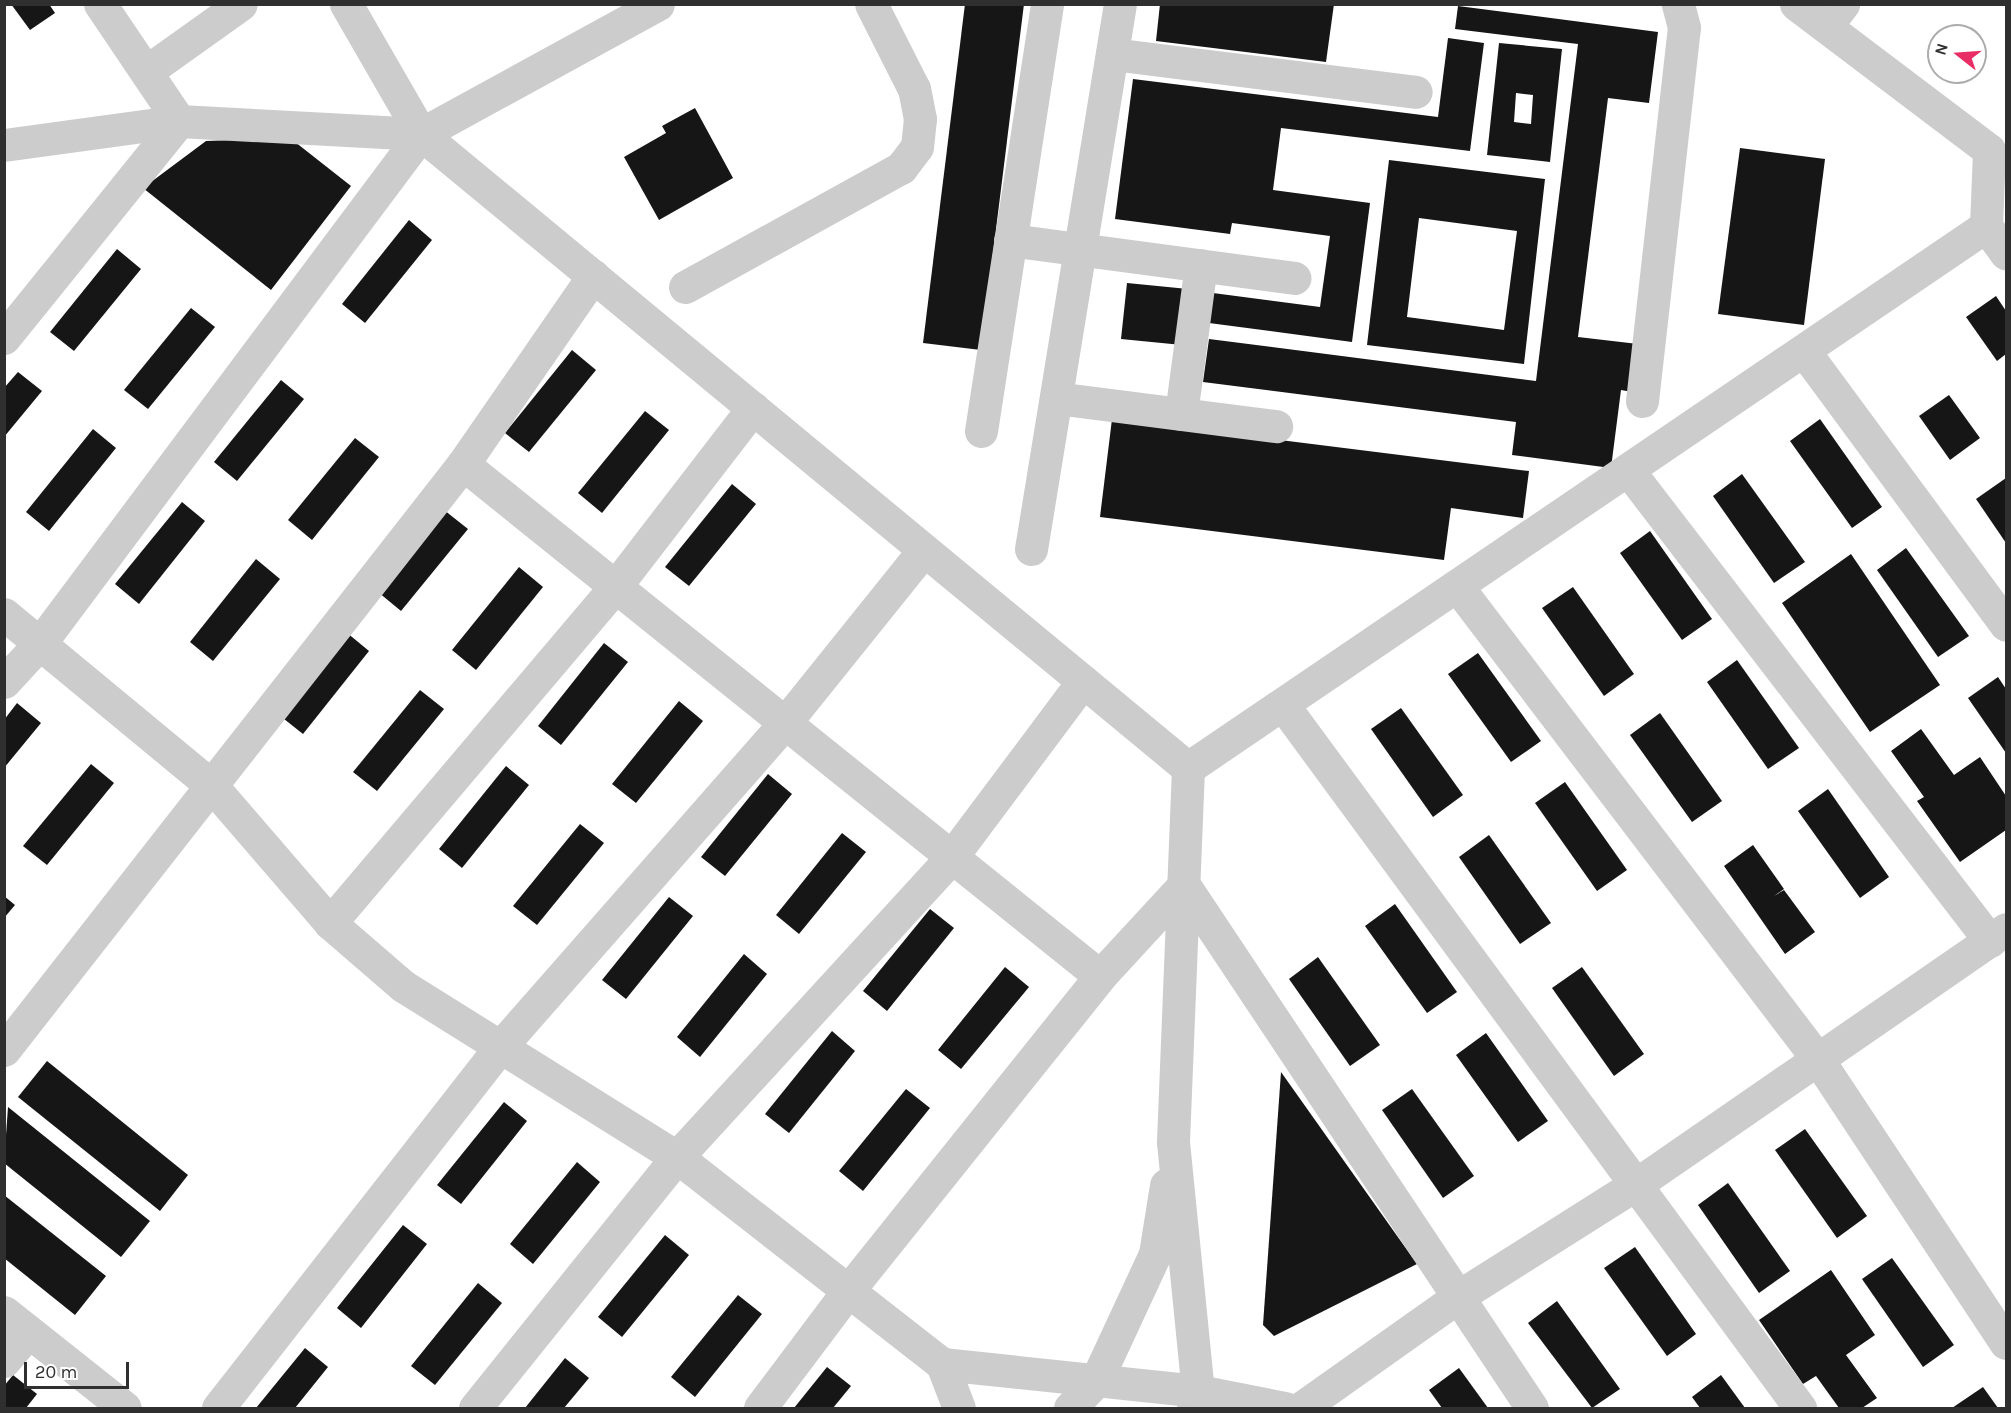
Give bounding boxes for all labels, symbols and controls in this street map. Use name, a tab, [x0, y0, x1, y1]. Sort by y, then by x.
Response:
north arrow	[1927, 24, 1987, 84]
text: N	[1930, 41, 1952, 57]
scale bar	[27, 1350, 132, 1388]
text: 20 m	[35, 1361, 77, 1383]

